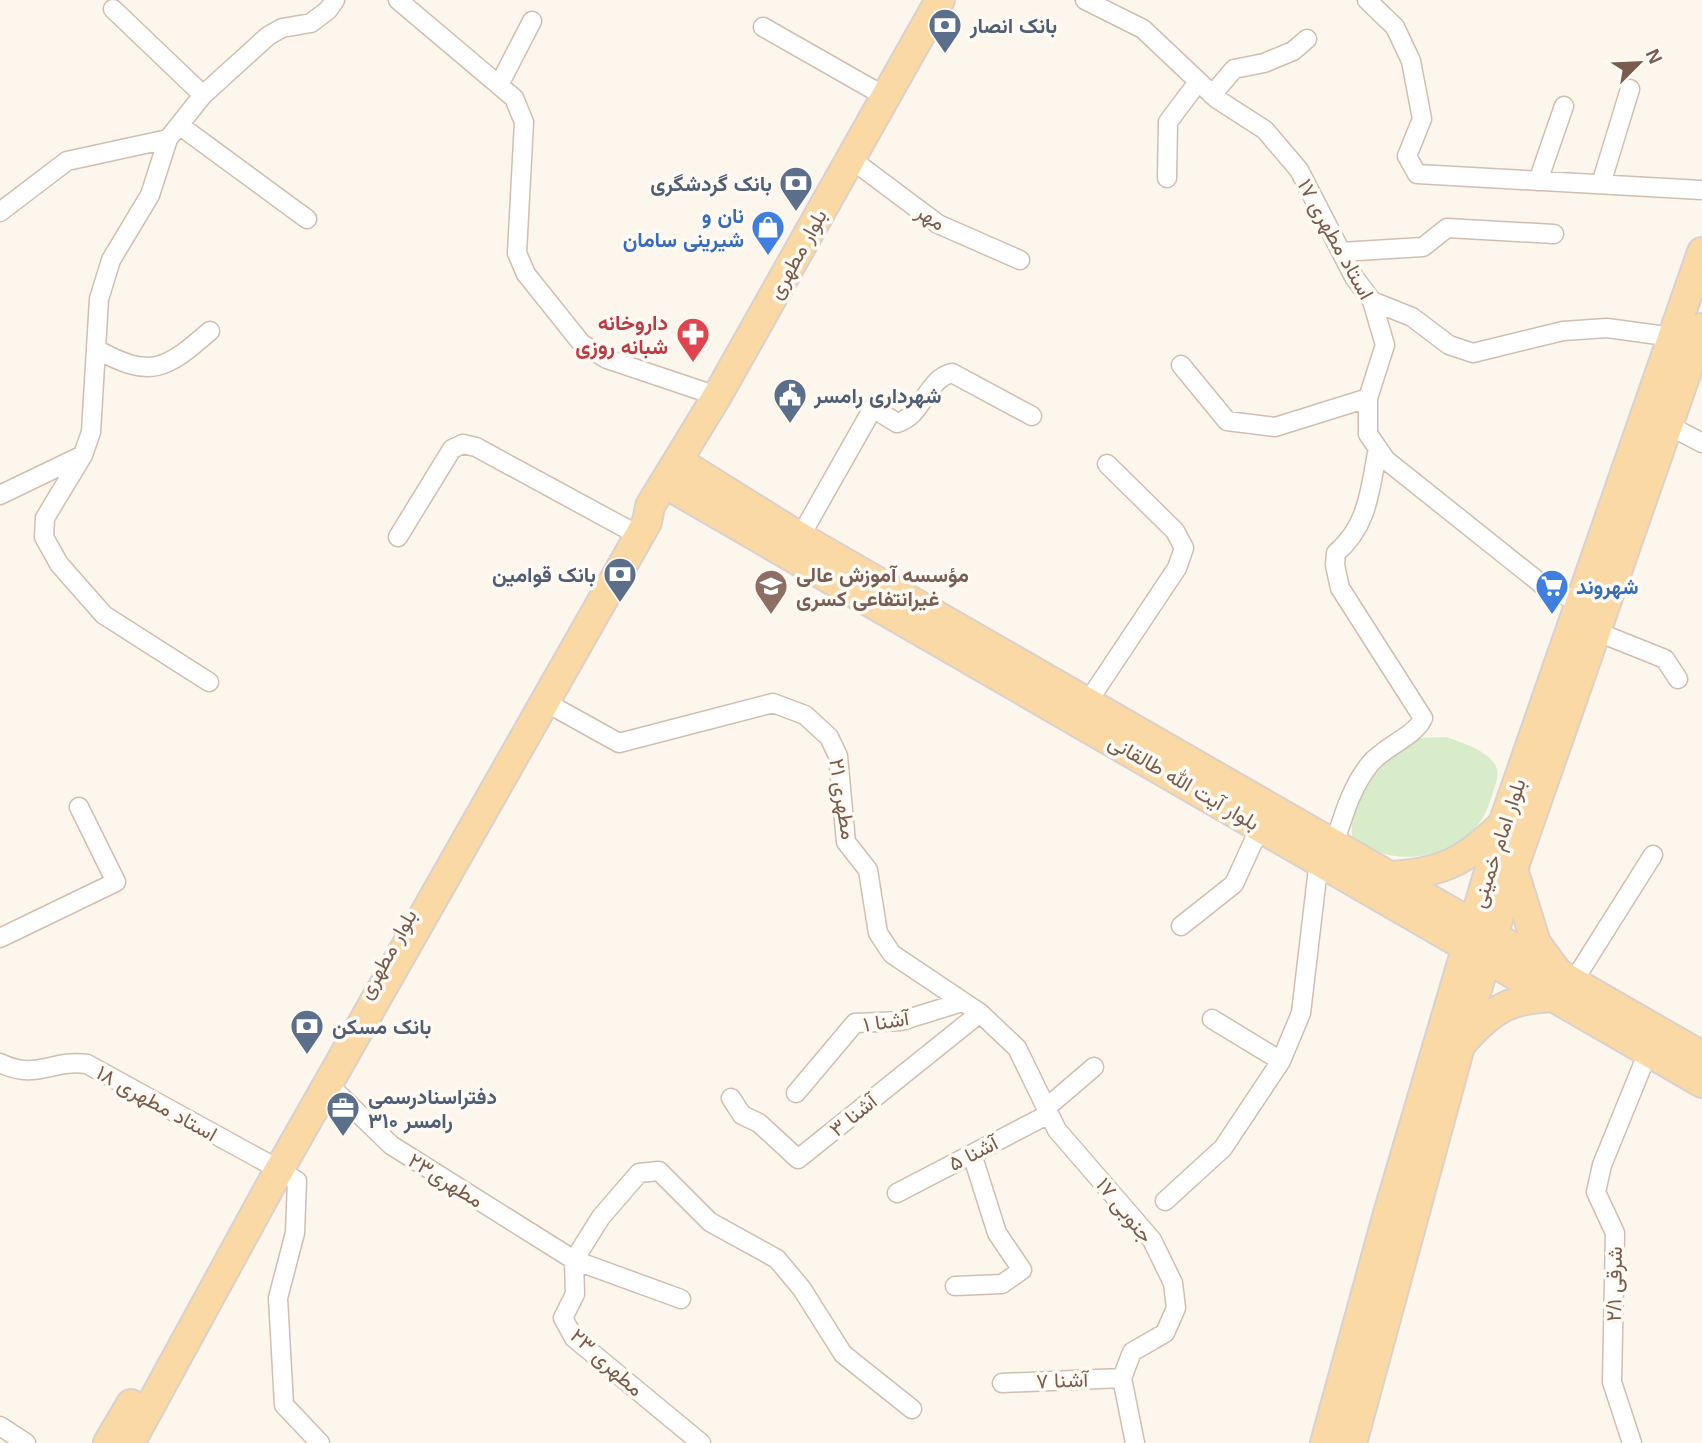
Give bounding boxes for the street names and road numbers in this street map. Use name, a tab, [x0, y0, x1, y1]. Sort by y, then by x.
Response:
street label: استاد مطهری ۱۷	[1292, 175, 1379, 304]
street label: مهر	[910, 199, 950, 236]
street label: بلوار مطهری	[763, 205, 833, 304]
street label: بلوار آیت الله طالقانی	[1104, 729, 1264, 836]
street label: مطهری ۲۱	[823, 757, 861, 841]
street label: بلوار امام خمینی	[1466, 776, 1533, 911]
street label: بلوار مطهری	[353, 905, 423, 1004]
street label: آشنا ۱	[862, 1006, 913, 1036]
street label: استاد مطهری ۱۸	[92, 1060, 221, 1147]
street label: آشنا ۳	[825, 1088, 883, 1141]
street label: آشنا ۵	[945, 1130, 1003, 1175]
street label: مطهری۲۳	[403, 1148, 488, 1214]
street label: جنوبی ۱۷	[1090, 1173, 1158, 1248]
street label: شرقی ۲/۱	[1602, 1246, 1628, 1322]
street label: مطهری ۲۳	[565, 1324, 648, 1402]
street label: آشنا ۷	[1036, 1368, 1091, 1392]

